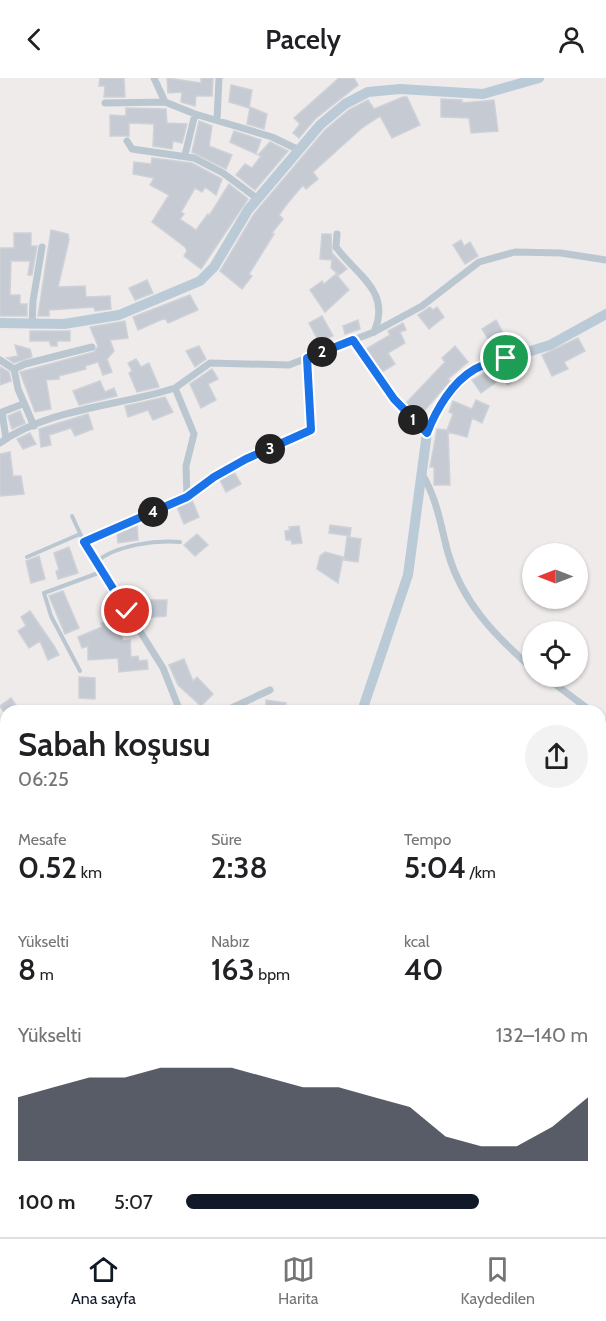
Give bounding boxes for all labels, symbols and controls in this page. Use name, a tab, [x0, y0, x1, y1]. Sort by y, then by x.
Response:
icon: back	[18, 23, 51, 56]
text: Pacely	[265, 23, 341, 56]
icon: person	[555, 23, 588, 56]
pin	[480, 332, 531, 383]
pin: 2	[307, 337, 337, 367]
icon: arrive	[489, 341, 522, 374]
text: 2	[318, 342, 326, 361]
pin: 1	[398, 405, 428, 435]
text: 1	[410, 410, 416, 429]
pin: 3	[255, 434, 285, 464]
text: 3	[266, 439, 274, 458]
pin: 4	[138, 497, 168, 527]
text: 4	[148, 502, 158, 521]
north arrow	[522, 543, 588, 609]
map controls	[522, 543, 588, 687]
pin	[101, 585, 152, 636]
icon: check	[110, 594, 143, 627]
button: locate	[522, 621, 588, 687]
text: Sabah koşusu	[18, 724, 211, 764]
button: share	[525, 725, 588, 788]
text: 06:25	[18, 767, 69, 791]
text: Mesafe	[18, 830, 67, 849]
text: Süre	[211, 830, 242, 849]
text: Tempo	[404, 830, 451, 849]
text: 0.52	[18, 849, 77, 886]
text: 2:38	[211, 849, 268, 886]
text: 5:04	[404, 849, 466, 886]
text: km	[77, 863, 102, 882]
text: /km	[466, 863, 496, 882]
text: Yükselti	[18, 932, 69, 951]
text: Nabız	[211, 932, 250, 951]
text: kcal	[404, 932, 430, 951]
text: 8	[18, 951, 36, 988]
text: 163	[211, 951, 255, 988]
text: 40	[404, 951, 443, 988]
text: m	[36, 965, 54, 984]
text: bpm	[255, 965, 290, 984]
text: Yükselti	[18, 1023, 82, 1047]
text: 132–140 m	[496, 1023, 588, 1047]
text: 100 m	[18, 1190, 76, 1214]
text: 5:07	[114, 1190, 153, 1214]
tab: Ana sayfa	[71, 1253, 136, 1308]
tab: Harita	[278, 1253, 318, 1308]
tab: Kaydedilen	[460, 1253, 535, 1308]

